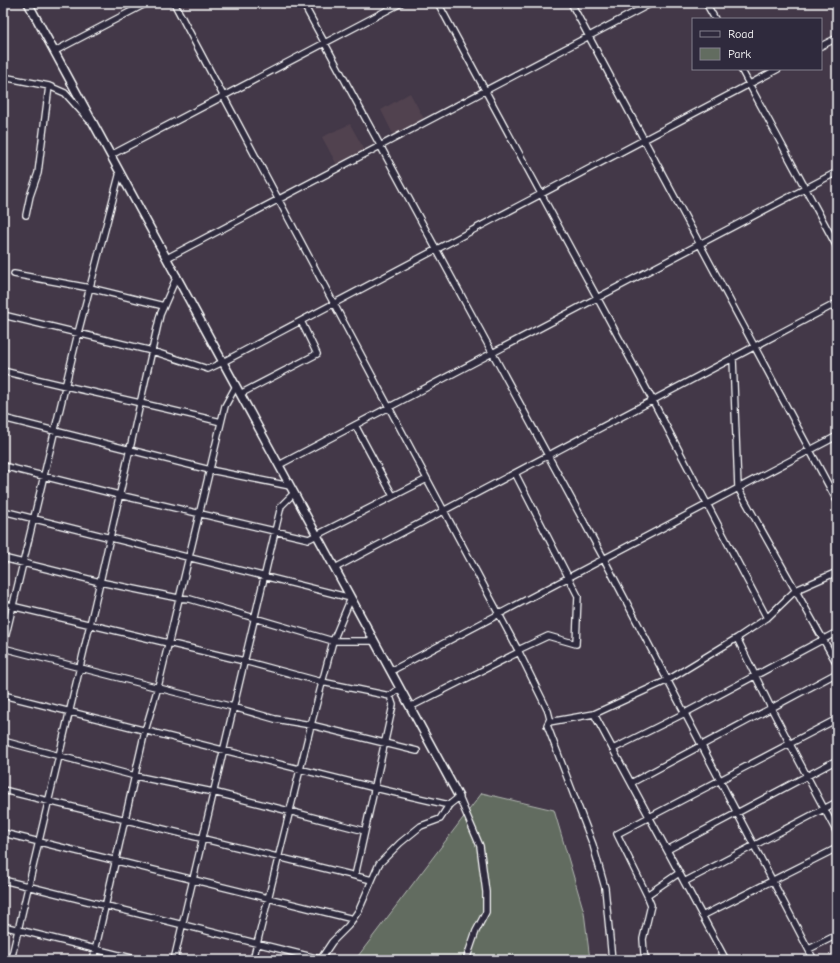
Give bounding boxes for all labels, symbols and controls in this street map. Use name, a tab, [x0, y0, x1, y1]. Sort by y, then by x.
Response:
legend	[692, 18, 822, 70]
text: Road	[728, 27, 754, 41]
text: Park	[728, 47, 751, 61]

